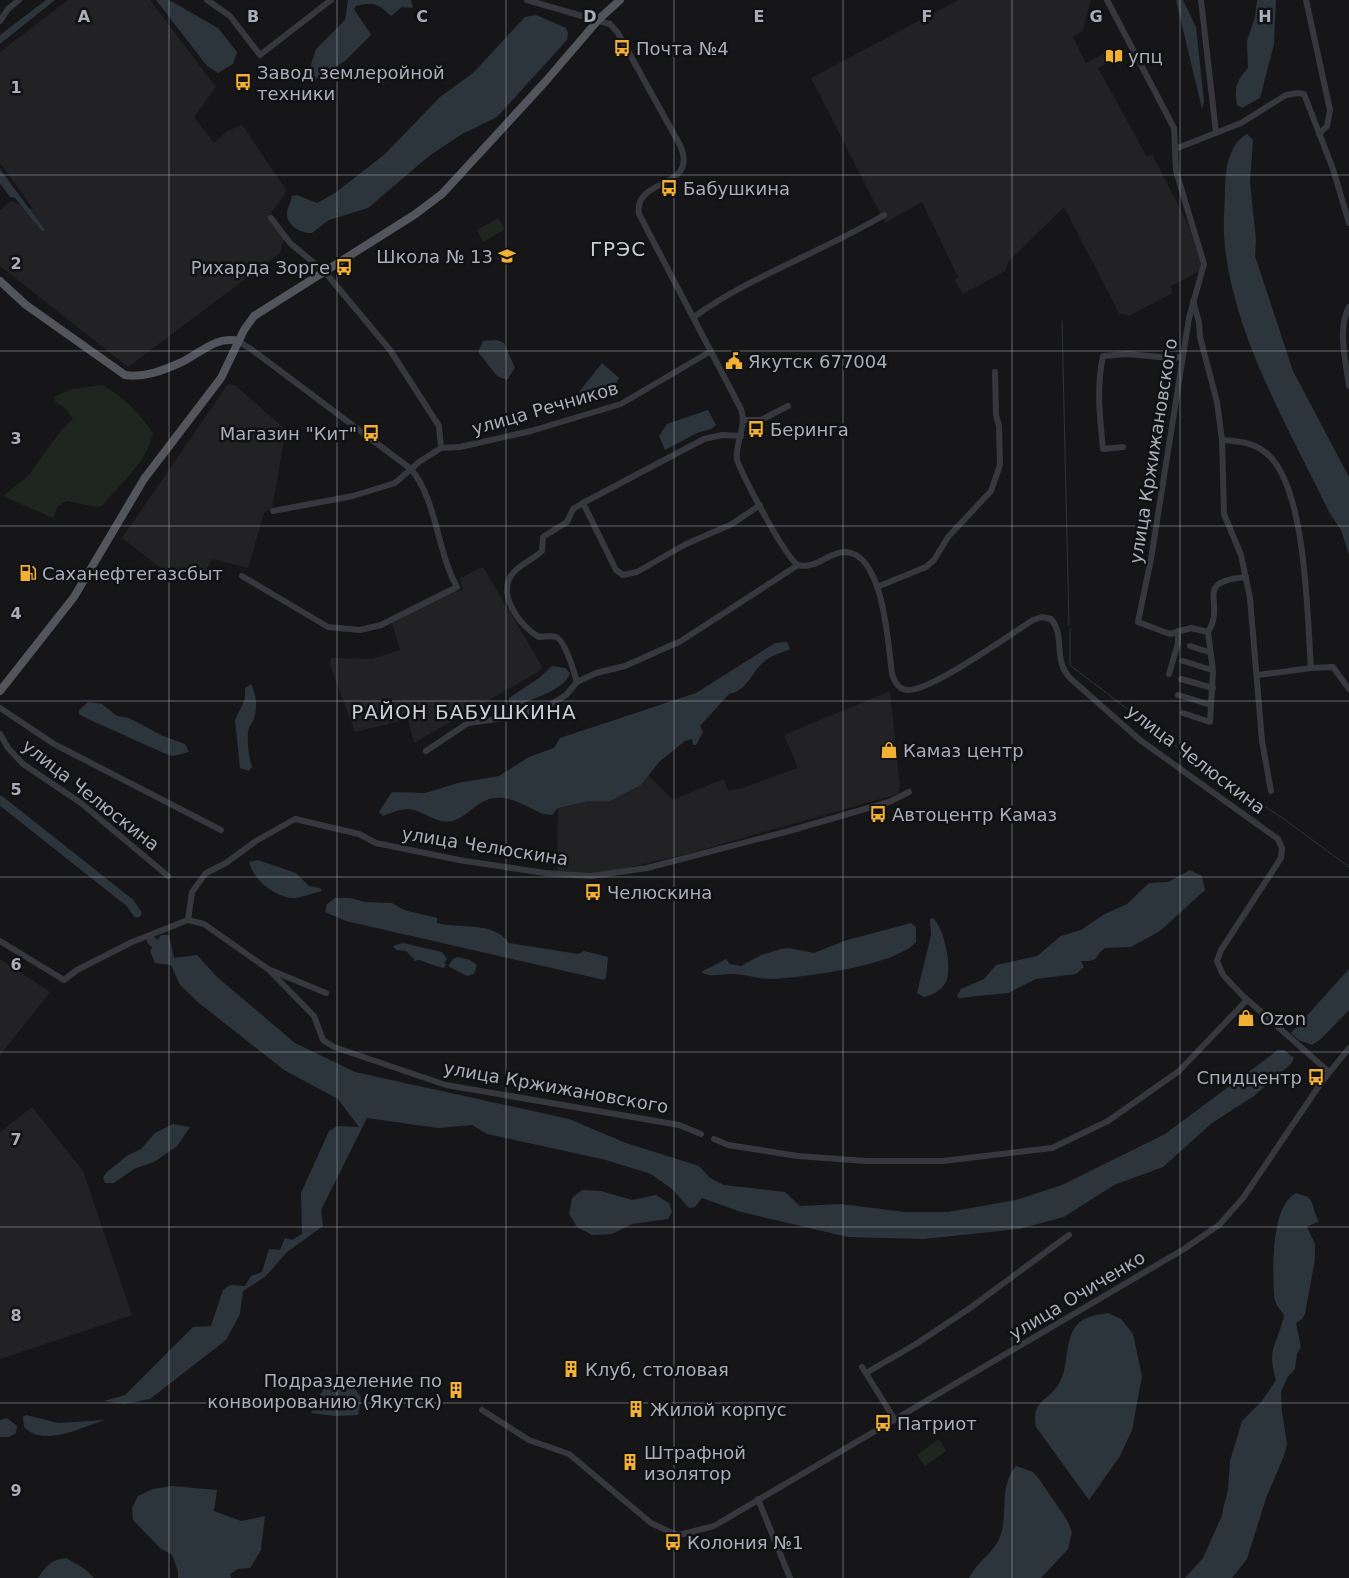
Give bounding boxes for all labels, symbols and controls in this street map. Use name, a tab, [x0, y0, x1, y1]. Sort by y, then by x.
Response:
text: A	[78, 7, 91, 26]
text: B	[247, 7, 259, 26]
text: C	[416, 7, 428, 26]
text: D	[583, 7, 597, 26]
text: E	[754, 7, 764, 26]
text: F	[922, 7, 932, 26]
text: G	[1089, 7, 1103, 26]
text: H	[1258, 7, 1272, 26]
bus stop icon: Почта №4	[612, 38, 632, 58]
place label: Почта №4	[636, 38, 729, 59]
library icon: упц	[1104, 46, 1124, 66]
place label: упц	[1128, 46, 1163, 67]
place label: Завод землеройной техники	[257, 62, 445, 104]
bus stop icon: Завод землеройной техники	[233, 72, 253, 92]
text: 1	[10, 78, 22, 97]
bus stop icon: Бабушкина	[659, 178, 679, 198]
place label: Бабушкина	[683, 178, 790, 199]
district label: ГРЭС	[590, 237, 646, 261]
place label: Школа № 13	[376, 246, 493, 267]
school or university icon: Школа № 13	[497, 246, 517, 266]
text: 2	[10, 254, 22, 273]
place label: Рихарда Зорге	[191, 257, 330, 278]
bus stop icon: Рихарда Зорге	[334, 257, 354, 277]
street label: улица Кржижановского	[1125, 337, 1181, 565]
public building icon: Якутск 677004	[724, 351, 744, 371]
place label: Якутск 677004	[748, 351, 888, 372]
street label: улица Речников	[469, 377, 621, 439]
bus stop icon: Беринга	[746, 419, 766, 439]
place label: Беринга	[770, 419, 849, 440]
place label: Магазин "Кит"	[220, 423, 357, 444]
bus stop icon: Магазин "Кит"	[361, 423, 381, 443]
text: 3	[10, 429, 22, 448]
fuel station icon: Саханефтегазсбыт	[18, 563, 38, 583]
place label: Саханефтегазсбыт	[42, 563, 223, 584]
text: 4	[10, 604, 22, 623]
district label: РАЙОН БАБУШКИНА	[351, 700, 577, 724]
street label: улица Челюскина	[1123, 700, 1269, 818]
street label: улица Челюскина	[18, 735, 164, 855]
shop icon: Камаз центр	[879, 740, 899, 760]
place label: Камаз центр	[903, 740, 1024, 761]
text: 5	[10, 780, 22, 799]
bus stop icon: Автоцентр Камаз	[868, 804, 888, 824]
place label: Автоцентр Камаз	[892, 804, 1057, 825]
street label: улица Челюскина	[400, 822, 570, 870]
bus stop icon: Челюскина	[583, 882, 603, 902]
place label: Челюскина	[607, 882, 712, 903]
text: 6	[10, 955, 22, 974]
shop icon: Ozon	[1236, 1008, 1256, 1028]
place label: Ozon	[1260, 1008, 1306, 1029]
street label: улица Кржижановского	[442, 1057, 670, 1117]
place label: Спидцентр	[1197, 1067, 1302, 1088]
bus stop icon: Спидцентр	[1306, 1067, 1326, 1087]
text: 7	[10, 1130, 22, 1149]
street label: улица Очиченко	[1005, 1246, 1149, 1344]
text: 8	[10, 1306, 22, 1325]
building icon: Клуб, столовая	[561, 1359, 581, 1379]
place label: Клуб, столовая	[585, 1359, 729, 1380]
place label: Подразделение по конвоированию (Якутск)	[207, 1370, 442, 1412]
building icon: Подразделение по конвоированию (Якутск)	[446, 1380, 466, 1400]
building icon: Жилой корпус	[626, 1399, 646, 1419]
place label: Жилой корпус	[650, 1399, 787, 1420]
bus stop icon: Патриот	[873, 1413, 893, 1433]
place label: Патриот	[897, 1413, 977, 1434]
place label: Штрафной изолятор	[644, 1442, 746, 1484]
building icon: Штрафной изолятор	[620, 1452, 640, 1472]
text: 9	[10, 1481, 22, 1500]
bus stop icon: Колония №1	[663, 1532, 683, 1552]
place label: Колония №1	[687, 1532, 804, 1553]

